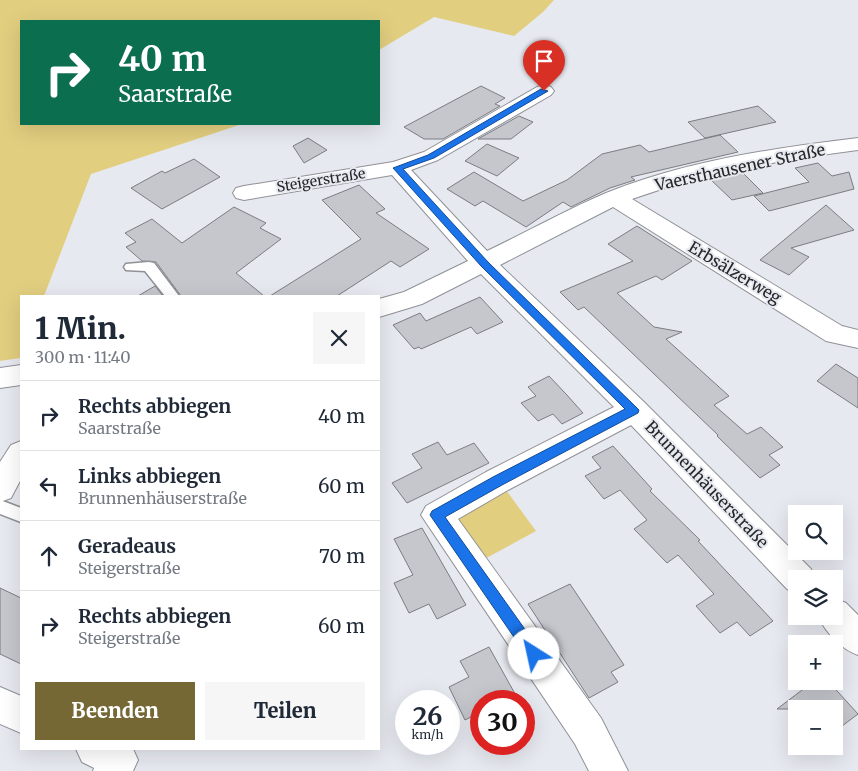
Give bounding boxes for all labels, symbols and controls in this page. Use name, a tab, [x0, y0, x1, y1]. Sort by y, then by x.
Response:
text: 40 m	[118, 37, 206, 81]
icon: right	[35, 40, 100, 105]
pin	[523, 40, 565, 91]
icon: arrive	[530, 47, 558, 75]
text: Saarstraße	[118, 80, 232, 108]
street label: Vaersthausener Straße	[652, 139, 827, 195]
street label: Steigerstraße	[275, 164, 367, 196]
street label: Erbsälzerweg	[685, 236, 785, 308]
text: 1 Min.	[35, 309, 126, 347]
button: close	[313, 312, 365, 364]
text: 300 m · 11:40	[35, 347, 131, 367]
text: Rechts abbiegen	[78, 394, 231, 418]
icon: right	[35, 402, 63, 430]
text: 40 m	[318, 404, 365, 428]
street label: Brunnenhäuserstraße	[641, 416, 773, 552]
text: Saarstraße	[78, 418, 161, 438]
text: Links abbiegen	[78, 464, 221, 488]
icon: left	[35, 472, 63, 500]
text: 60 m	[318, 474, 365, 498]
text: Brunnenhäuserstraße	[78, 488, 247, 508]
map controls	[788, 505, 843, 755]
button: search	[788, 505, 843, 560]
text: Geradeaus	[78, 534, 176, 558]
icon: ahead	[35, 542, 63, 570]
text: 70 m	[319, 544, 365, 568]
text: Steigerstraße	[78, 558, 180, 578]
button: layers	[788, 570, 843, 625]
text: Rechts abbiegen	[78, 604, 231, 628]
icon: right	[35, 612, 63, 640]
text: 60 m	[318, 614, 365, 638]
position arrow	[507, 627, 559, 679]
text: Steigerstraße	[78, 628, 180, 648]
button: +	[788, 635, 843, 690]
button: Beenden	[35, 682, 195, 740]
button: Teilen	[205, 682, 365, 740]
speed limit sign: 30	[470, 690, 535, 755]
text: 26	[413, 700, 442, 732]
button: −	[788, 700, 843, 755]
text: km/h	[412, 727, 443, 742]

